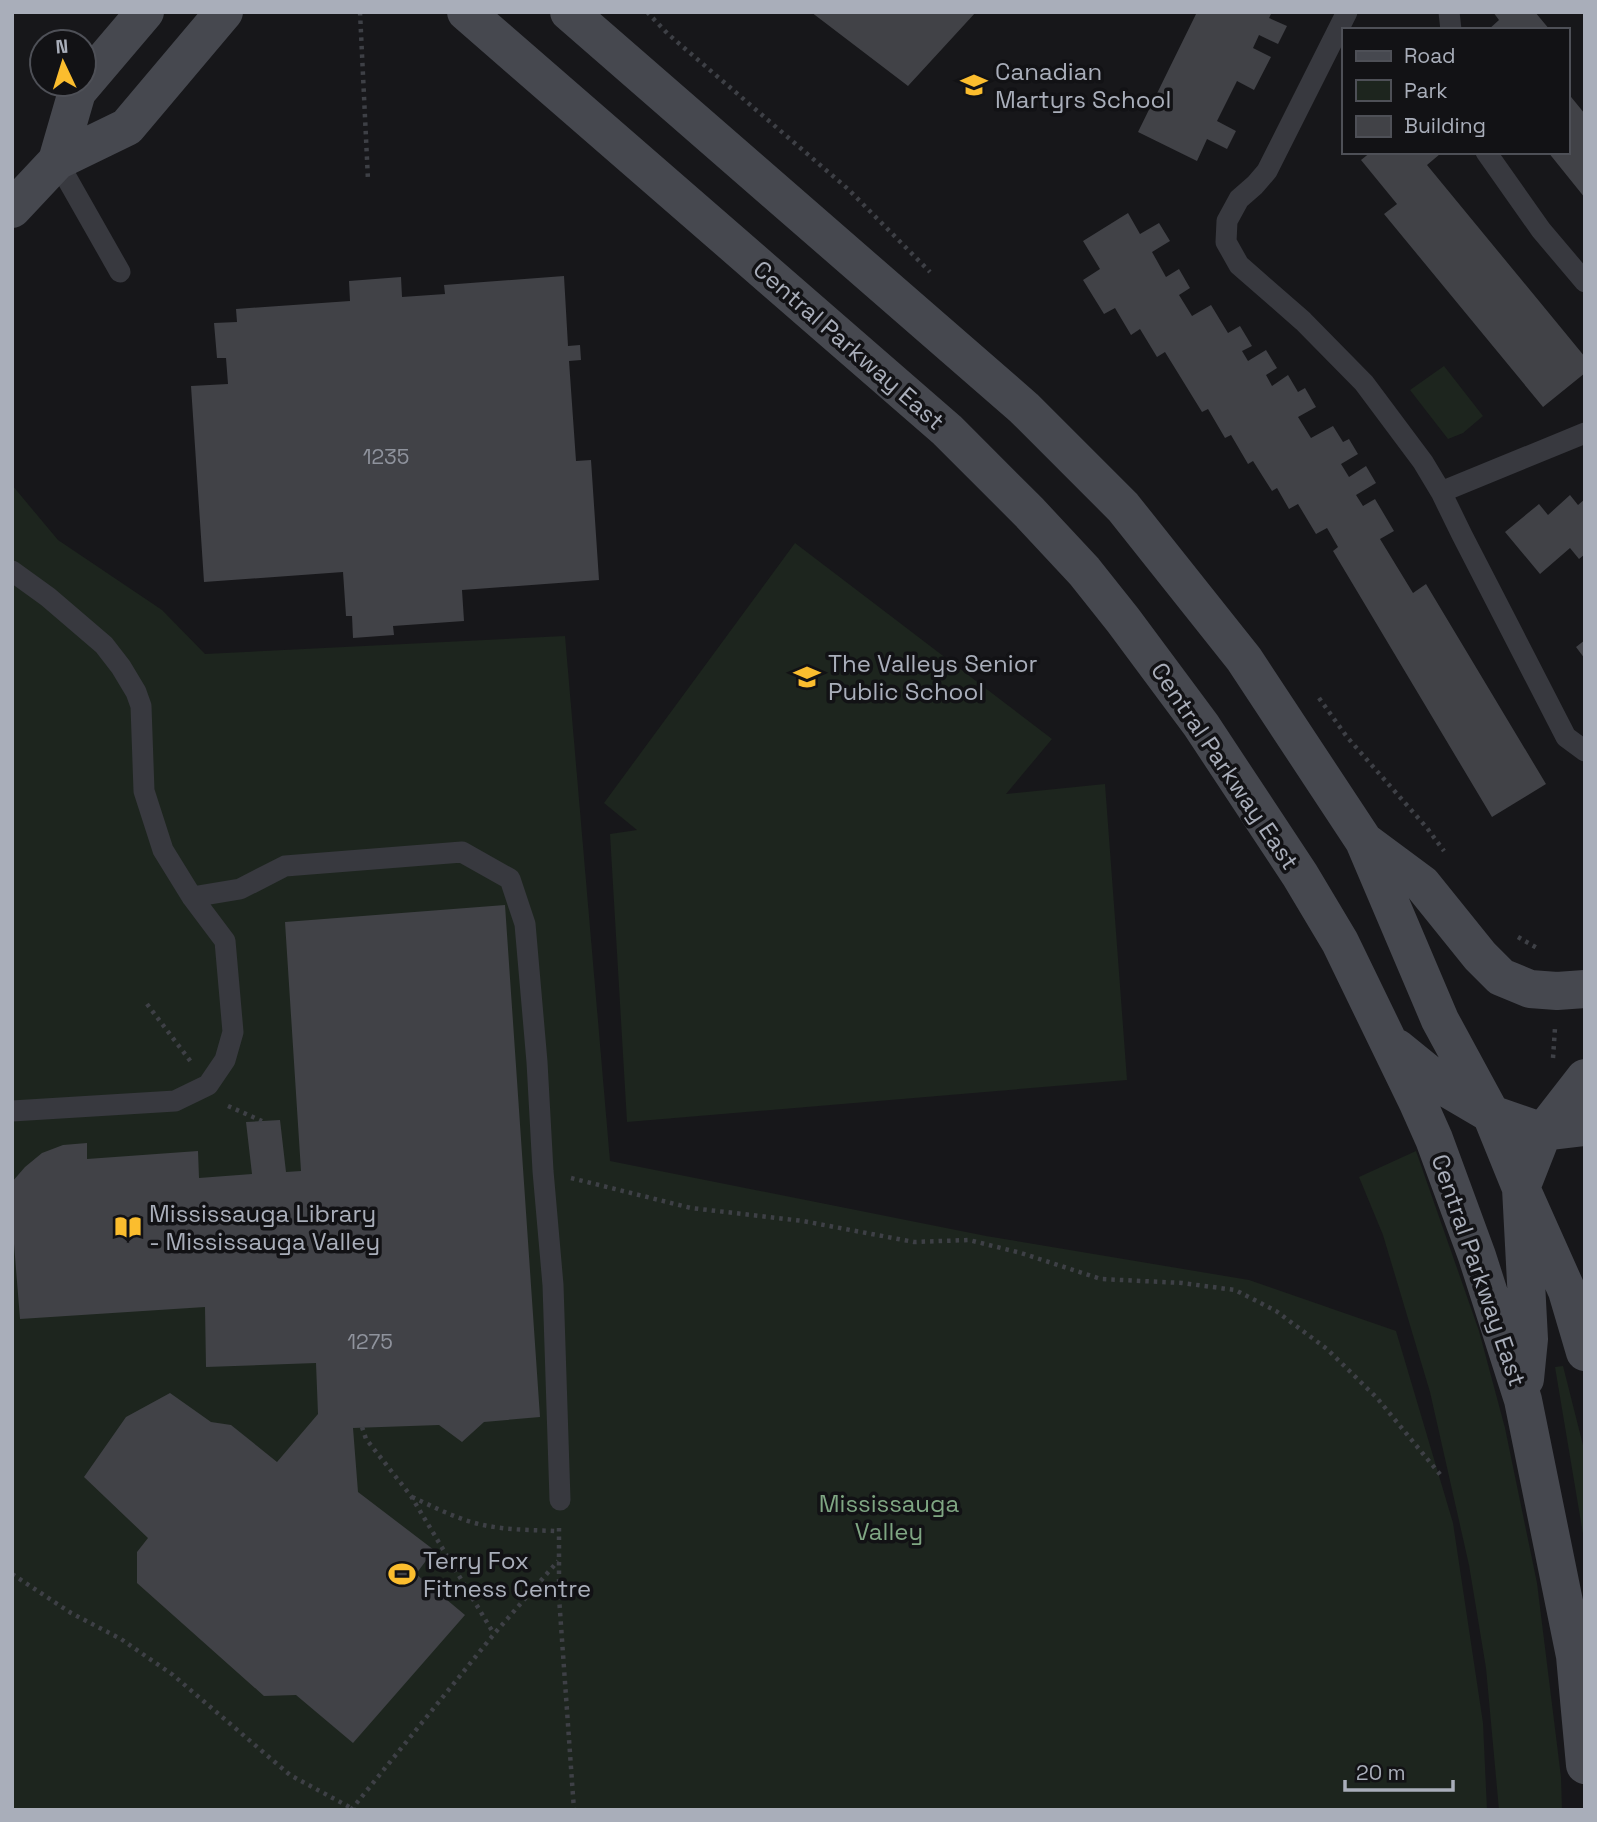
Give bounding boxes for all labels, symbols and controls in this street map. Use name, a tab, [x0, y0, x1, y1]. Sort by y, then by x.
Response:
north arrow	[28, 28, 98, 98]
legend	[1342, 28, 1569, 154]
text: N	[55, 34, 69, 59]
text: Road	[1404, 42, 1456, 69]
place label: Canadian Martyrs School	[995, 56, 1171, 115]
school or university icon: Canadian Martyrs School	[959, 70, 989, 100]
text: Park	[1404, 77, 1448, 104]
text: Building	[1404, 112, 1486, 139]
street label: Central Parkway East	[747, 253, 951, 437]
house number: 1235	[363, 443, 409, 470]
place label: The Valleys Senior Public School	[828, 648, 1038, 707]
street label: Central Parkway East	[1144, 656, 1306, 876]
school or university icon: The Valleys Senior Public School	[792, 662, 822, 692]
street label: Central Parkway East	[1425, 1150, 1533, 1390]
place label: Mississauga Library - Mississauga Valley	[149, 1198, 380, 1257]
library icon: Mississauga Library - Mississauga Valley	[113, 1212, 143, 1242]
house number: 1275	[347, 1328, 393, 1355]
park label: Mississauga Valley	[819, 1488, 959, 1547]
place label: Terry Fox Fitness Centre	[423, 1545, 591, 1604]
sports icon: Terry Fox Fitness Centre	[387, 1559, 417, 1589]
scale bar	[1345, 1748, 1454, 1792]
text: 20 m	[1356, 1759, 1406, 1786]

